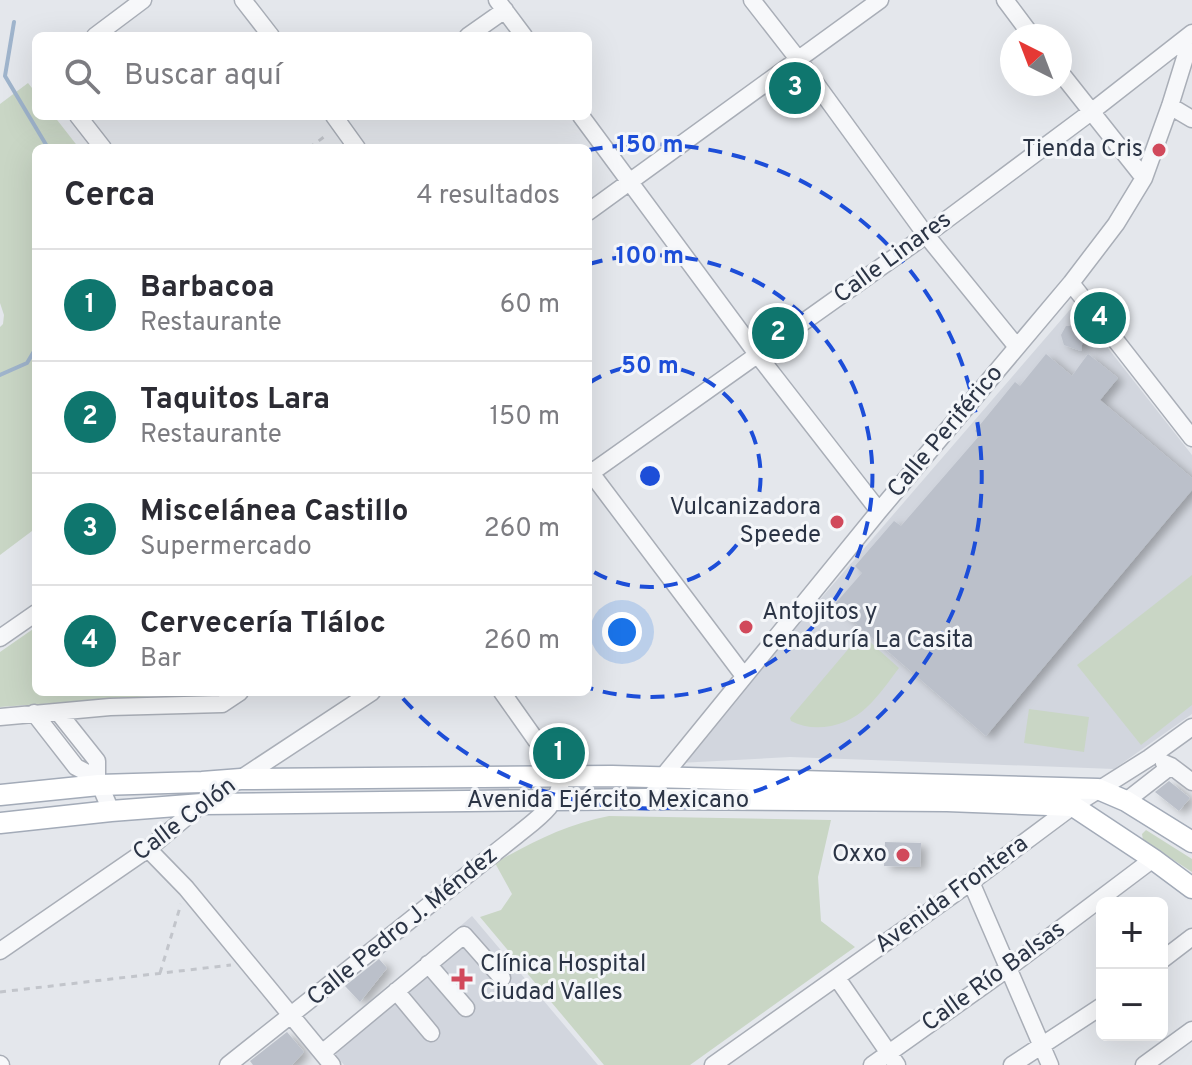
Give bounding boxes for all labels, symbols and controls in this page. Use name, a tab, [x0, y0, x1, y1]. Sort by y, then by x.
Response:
north arrow	[1000, 24, 1072, 96]
search box	[32, 32, 592, 120]
icon: search	[60, 54, 104, 98]
text: Buscar aquí	[124, 58, 282, 95]
pin: 3	[769, 58, 821, 118]
text: 150 m	[616, 131, 684, 161]
place label: Tienda Cris	[1022, 135, 1143, 165]
marker: Tienda Cris	[1150, 141, 1168, 159]
text: Cerca	[64, 175, 155, 218]
text: 4 resultados	[416, 180, 560, 213]
street label: Calle Linares	[828, 205, 958, 311]
text: 100 m	[616, 242, 684, 272]
text: Barbacoa	[140, 270, 274, 307]
pin: 4	[1074, 288, 1126, 348]
text: 1	[85, 289, 95, 322]
text: 60 m	[500, 289, 560, 322]
pin: 2	[752, 303, 804, 363]
text: Restaurante	[140, 307, 282, 340]
text: 50 m	[621, 352, 679, 382]
street label: Calle Periférico	[882, 359, 1010, 505]
text: Taquitos Lara	[140, 382, 330, 419]
text: 2	[82, 401, 98, 434]
text: 150 m	[489, 401, 560, 434]
text: Restaurante	[140, 419, 282, 452]
centre of rings	[636, 462, 664, 490]
place label: Vulcanizadora Speede	[669, 493, 821, 551]
text: Miscelánea Castillo	[140, 494, 409, 531]
text: 3	[82, 513, 98, 546]
text: 260 m	[484, 513, 560, 546]
marker: Vulcanizadora Speede	[828, 513, 846, 531]
text: Supermercado	[140, 531, 312, 564]
place label: Antojitos y cenaduría La Casita	[762, 598, 973, 656]
text: Cervecería Tláloc	[140, 606, 386, 643]
your location	[602, 612, 642, 652]
marker: Antojitos y cenaduría La Casita	[737, 618, 755, 636]
text: 4	[82, 625, 98, 658]
text: 260 m	[484, 625, 560, 658]
text: Bar	[140, 643, 181, 676]
pin: 1	[533, 723, 585, 783]
street label: Calle Colón	[127, 771, 243, 869]
street label: Avenida Ejército Mexicano	[467, 786, 749, 816]
street label: Avenida Frontera	[870, 829, 1034, 961]
place label: Oxxo	[832, 840, 887, 870]
street label: Calle Pedro J. Méndez	[302, 841, 504, 1013]
marker: Oxxo	[894, 846, 912, 864]
map controls	[1096, 897, 1168, 1041]
button: +	[1096, 897, 1168, 969]
street label: Calle Río Balsas	[916, 915, 1072, 1039]
place label: Clínica Hospital Ciudad Valles	[480, 950, 646, 1008]
marker: Clínica Hospital Ciudad Valles	[451, 968, 473, 990]
button: −	[1096, 969, 1168, 1041]

